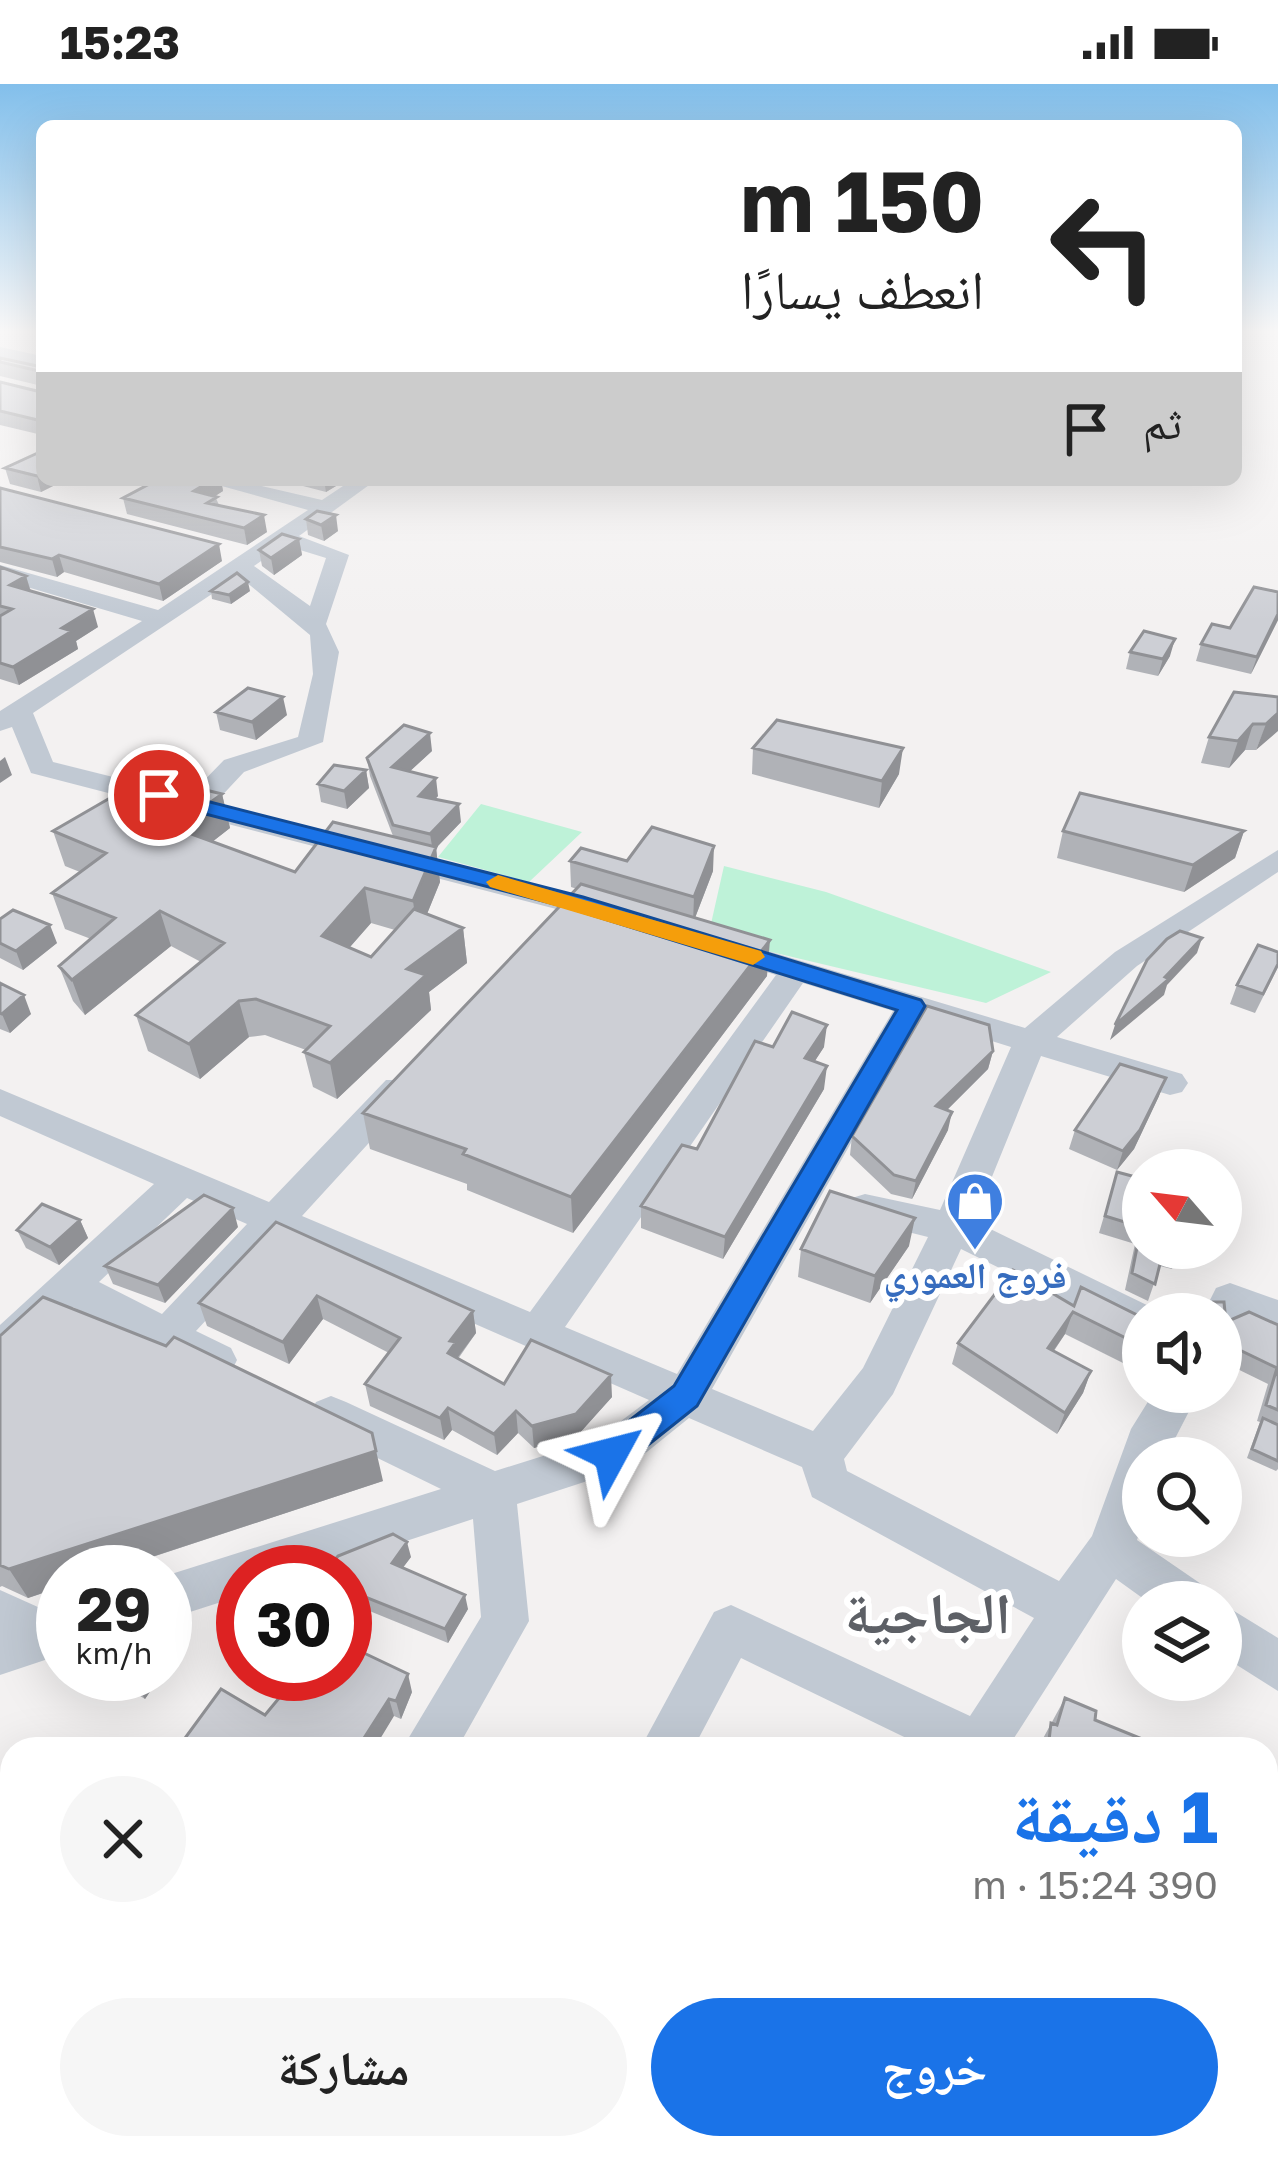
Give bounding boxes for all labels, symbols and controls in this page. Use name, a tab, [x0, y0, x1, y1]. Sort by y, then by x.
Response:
text: 15:23	[60, 15, 180, 69]
text: 150 m	[740, 150, 984, 250]
icon: left	[1026, 168, 1182, 324]
text: انعطف يسارًا	[741, 256, 984, 321]
text: ثم	[1143, 395, 1182, 449]
icon: arrive	[1053, 396, 1119, 462]
pin	[108, 744, 210, 846]
icon: arrive	[126, 762, 192, 828]
north arrow	[1122, 1149, 1242, 1269]
map controls	[1122, 1149, 1242, 1701]
shop icon: فروج العموري	[944, 1170, 1006, 1252]
place label: فروج العموري	[883, 1253, 1067, 1303]
button: sound	[1122, 1293, 1242, 1413]
position arrow	[548, 1391, 674, 1517]
button: search	[1122, 1437, 1242, 1557]
speed limit sign: 30	[216, 1545, 372, 1701]
text: 29	[77, 1572, 151, 1644]
district label: الجاجية	[845, 1578, 1011, 1647]
button: layers	[1122, 1581, 1242, 1701]
text: km/h	[76, 1635, 152, 1671]
text: 1 دقيقة	[1012, 1772, 1218, 1859]
button: close	[60, 1776, 186, 1902]
text: 390 m · 15:24	[972, 1861, 1218, 1908]
button: مشاركة	[60, 1998, 627, 2136]
button: خروج	[651, 1998, 1218, 2136]

